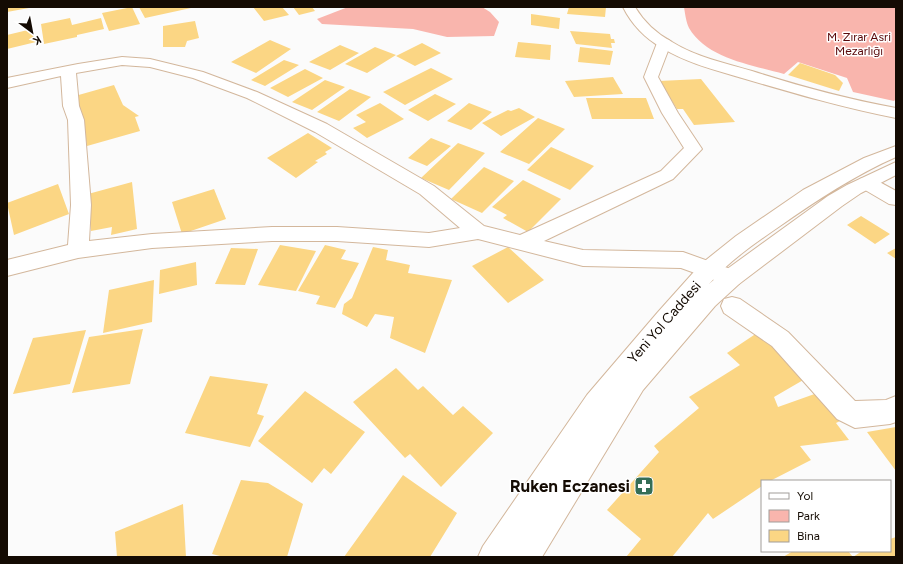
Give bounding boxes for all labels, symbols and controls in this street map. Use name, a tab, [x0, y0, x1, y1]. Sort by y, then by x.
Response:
north arrow	[12, 12, 52, 52]
park label: M. Zırar Asri Mezarlığı	[827, 30, 891, 58]
text: K	[30, 33, 44, 48]
street label: Yeni Yol Caddesi	[624, 278, 705, 367]
pharmacy icon: Ruken Eczanesi	[633, 475, 655, 497]
place label: Ruken Eczanesi	[510, 476, 630, 496]
legend	[761, 480, 891, 552]
text: Yol	[797, 489, 813, 503]
text: Park	[797, 509, 820, 523]
text: Bina	[797, 529, 820, 543]

